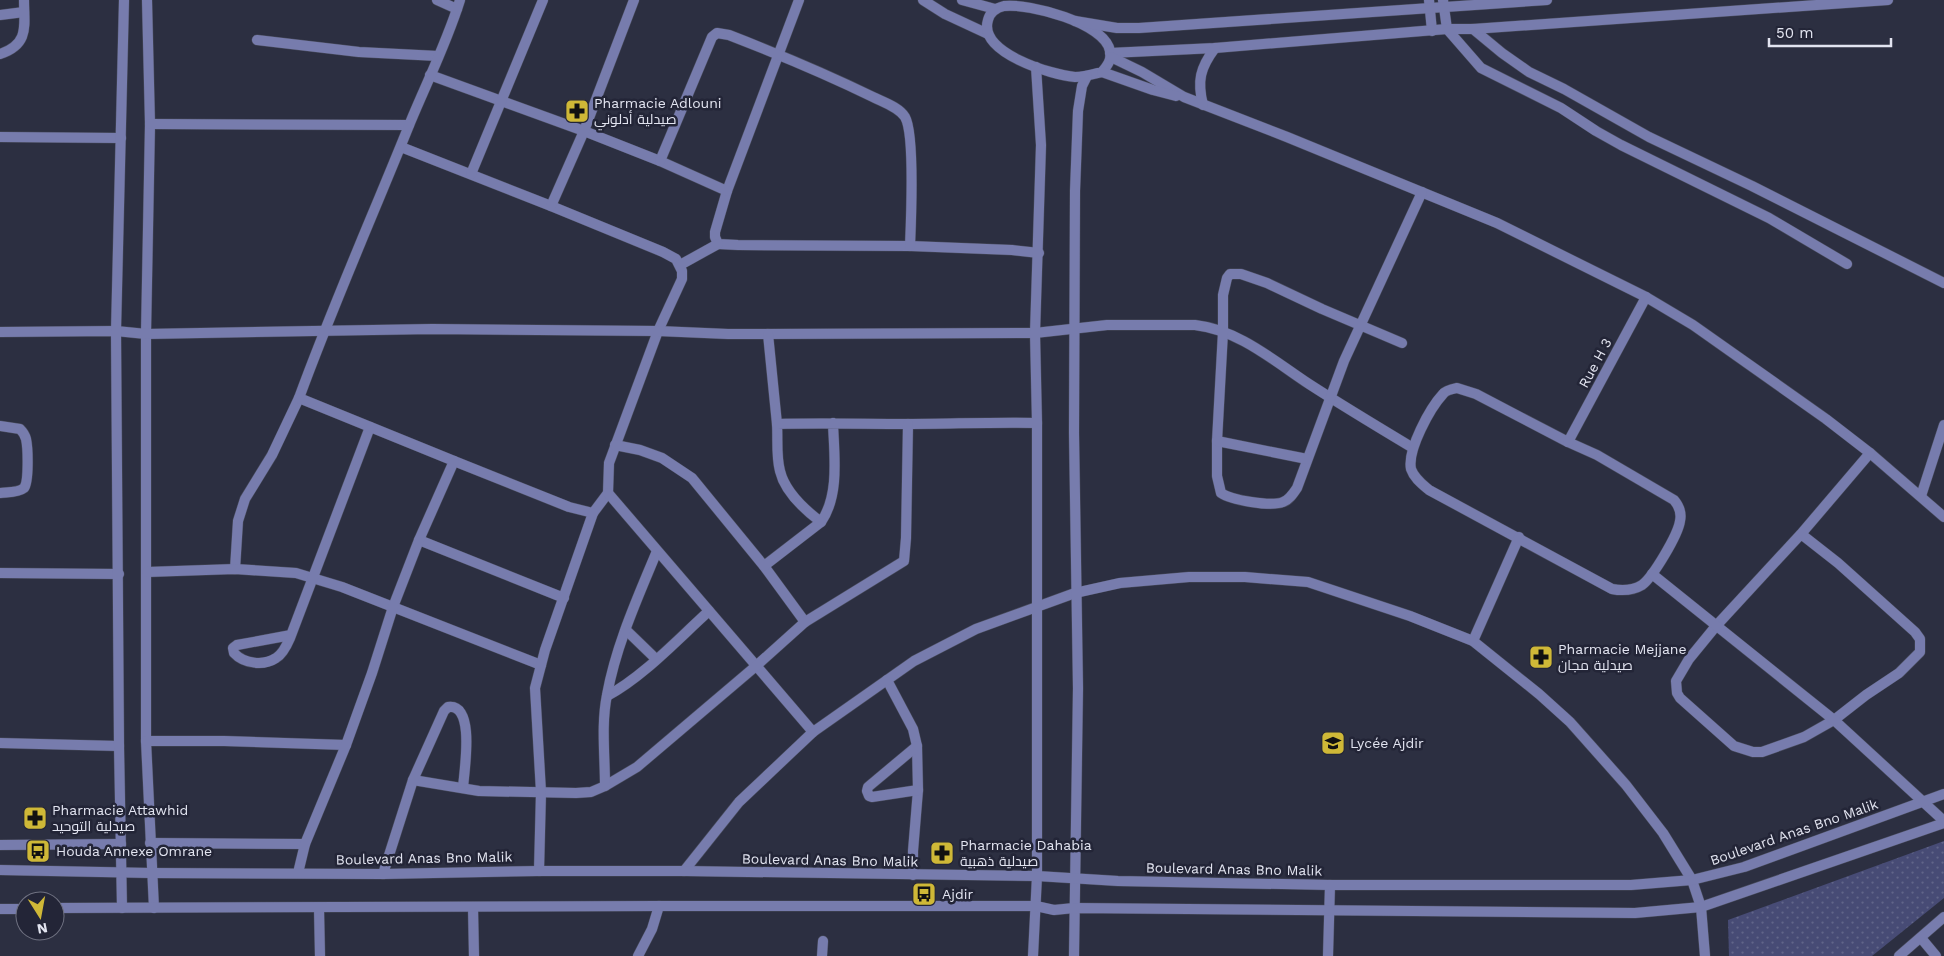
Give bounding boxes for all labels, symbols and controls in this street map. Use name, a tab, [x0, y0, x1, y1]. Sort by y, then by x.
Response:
scale bar	[1769, 15, 1892, 47]
text: 50 m	[1776, 24, 1813, 42]
place label: Pharmacie Adlouni صيدلية أدلوني	[594, 95, 722, 131]
pharmacy icon: Pharmacie Adlouni صيدلية أدلوني	[564, 98, 590, 124]
street label: Rue H 3	[1575, 335, 1615, 391]
place label: Pharmacie Mejjane صيدلية مجان	[1558, 641, 1687, 673]
pharmacy icon: Pharmacie Mejjane صيدلية مجان	[1528, 644, 1554, 670]
school or university icon: Lycée Ajdir	[1320, 730, 1346, 756]
place label: Lycée Ajdir	[1350, 735, 1424, 751]
street label: Boulevard Anas Bno Malik	[1708, 796, 1880, 868]
place label: Pharmacie Attawhid صيدلية التوحيد	[52, 802, 188, 834]
pharmacy icon: Pharmacie Attawhid صيدلية التوحيد	[22, 805, 48, 831]
place label: Pharmacie Dahabia صيدلية ذهبية	[960, 837, 1092, 869]
bus stop icon: Houda Annexe Omrane	[25, 838, 51, 864]
pharmacy icon: Pharmacie Dahabia صيدلية ذهبية	[929, 840, 955, 866]
place label: Houda Annexe Omrane	[56, 843, 212, 859]
street label: Boulevard Anas Bno Malik	[336, 848, 512, 868]
street label: Boulevard Anas Bno Malik	[742, 850, 918, 870]
street label: Boulevard Anas Bno Malik	[1146, 859, 1322, 879]
bus stop icon: Ajdir	[911, 881, 937, 907]
place label: Ajdir	[942, 886, 973, 902]
north arrow	[15, 891, 65, 941]
text: N	[36, 920, 49, 938]

